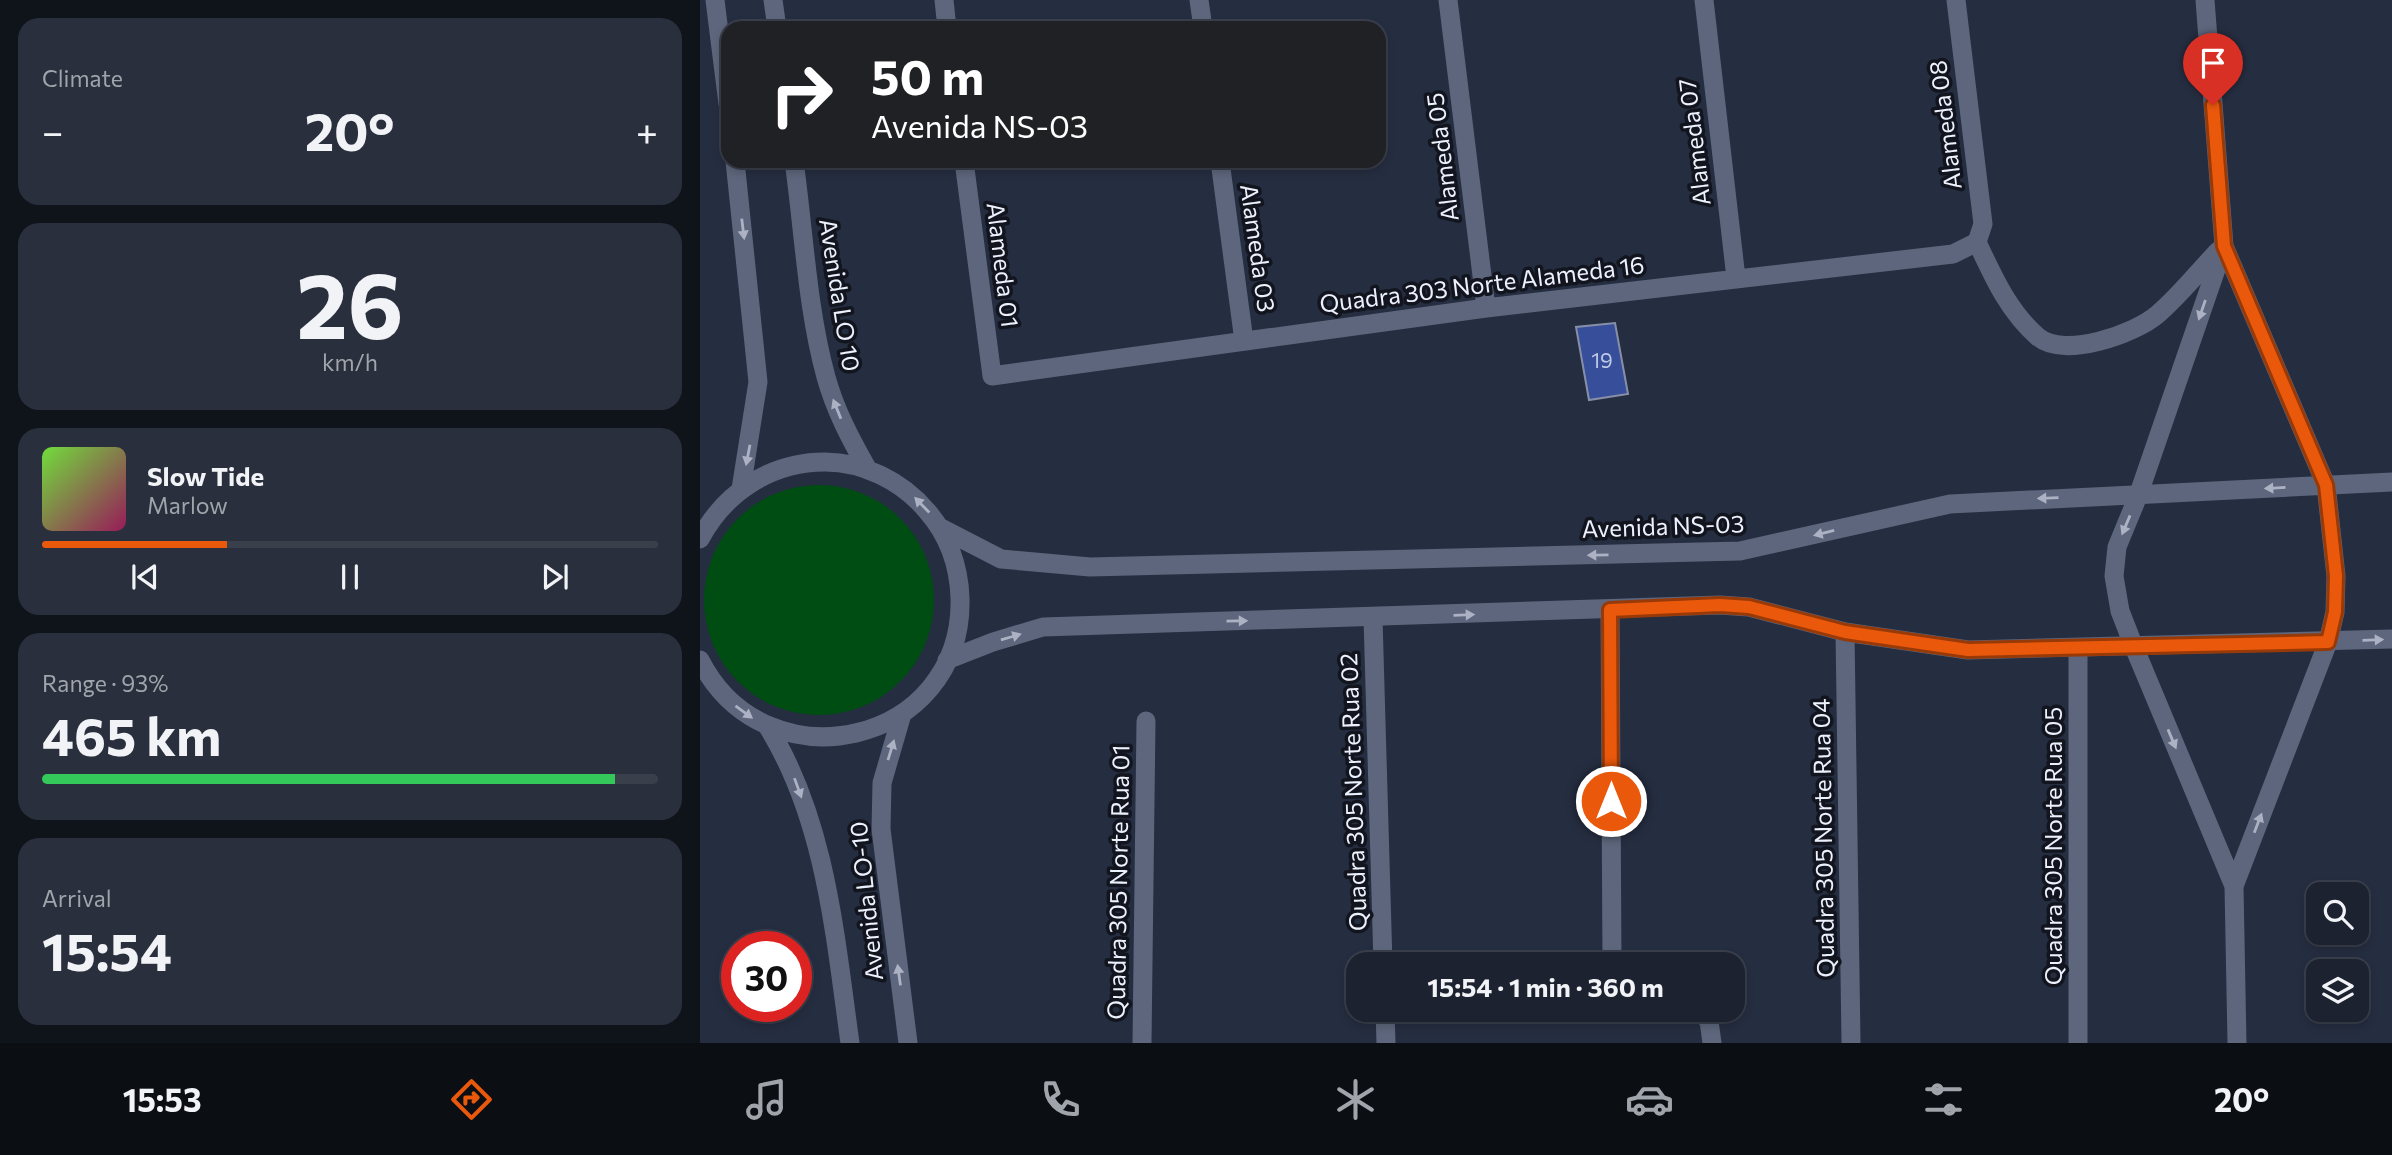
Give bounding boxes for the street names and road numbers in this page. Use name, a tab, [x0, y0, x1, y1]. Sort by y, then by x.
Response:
street label: Alameda 08	[1922, 59, 1967, 191]
street label: Alameda 07	[1671, 77, 1716, 208]
street label: Alameda 05	[1419, 91, 1464, 223]
street label: Alameda 03	[1235, 182, 1282, 314]
street label: Alameda 01	[981, 201, 1026, 329]
street label: Avenida LO 10	[814, 216, 867, 373]
street label: Quadra 303 Norte Alameda 16	[1318, 249, 1646, 318]
street label: Avenida NS-03	[1581, 508, 1745, 543]
street label: Quadra 305 Norte Rua 02	[1333, 653, 1372, 931]
street label: Quadra 305 Norte Rua 04	[1806, 698, 1839, 978]
street label: Quadra 305 Norte Rua 05	[2038, 707, 2067, 985]
street label: Quadra 305 Norte Rua 01	[1101, 744, 1134, 1020]
street label: Avenida LO-10	[843, 820, 888, 982]

